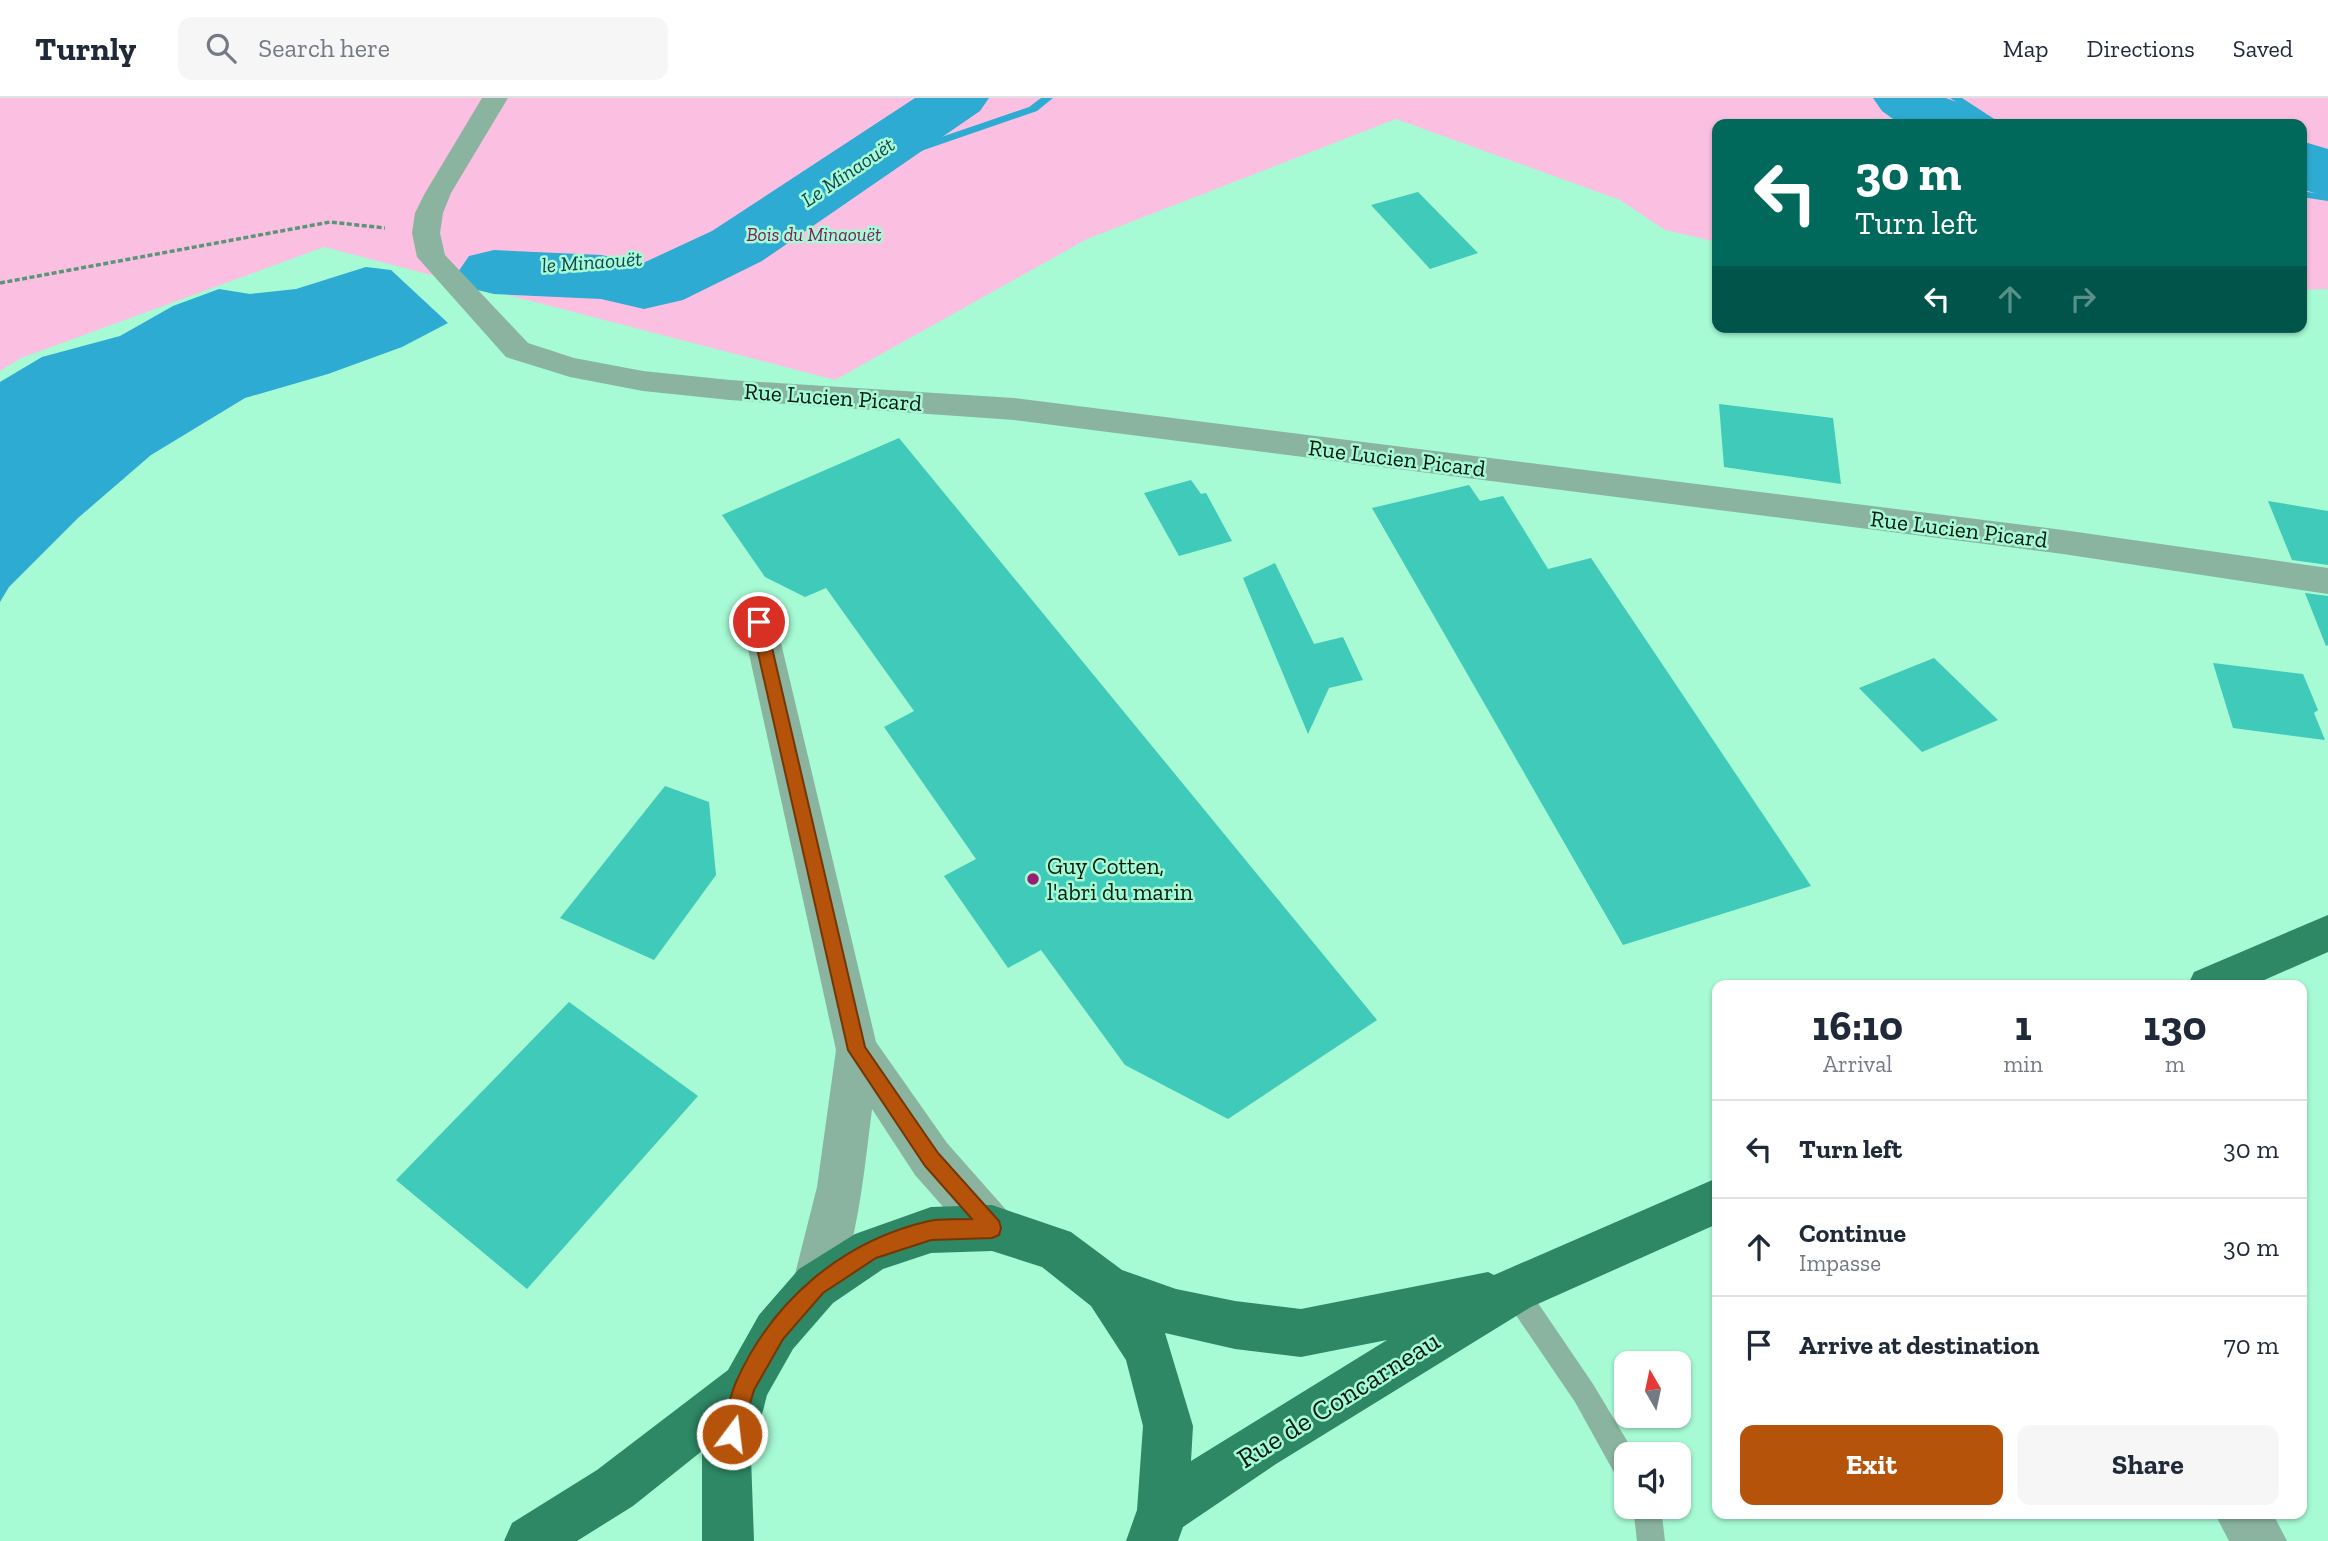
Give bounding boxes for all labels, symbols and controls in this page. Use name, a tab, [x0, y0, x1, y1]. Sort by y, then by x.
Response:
search box	[178, 17, 668, 80]
text: Turnly	[35, 29, 136, 68]
icon: search	[202, 29, 240, 67]
text: Search here	[258, 32, 390, 64]
text: Map	[2003, 34, 2049, 63]
text: Directions	[2087, 34, 2195, 63]
text: Saved	[2233, 34, 2293, 63]
water label: Le Minaouët	[796, 131, 899, 212]
text: 30 m	[1855, 144, 1961, 203]
icon: left	[1740, 147, 1831, 238]
text: Turn left	[1855, 204, 1977, 242]
park label: Bois du Minaouët	[746, 223, 882, 246]
water label: le Minaouët	[541, 246, 643, 277]
icon: left	[1918, 280, 1956, 318]
icon: ahead	[1991, 280, 2029, 318]
icon: right	[2064, 280, 2102, 318]
street label: Rue Lucien Picard	[743, 377, 923, 417]
street label: Rue Lucien Picard	[1307, 433, 1488, 483]
street label: Rue Lucien Picard	[1869, 504, 2050, 554]
pin	[729, 592, 789, 652]
icon: arrive	[740, 603, 778, 641]
place label: Guy Cotten, l'abri du marin	[1047, 852, 1193, 906]
marker: Guy Cotten, l'abri du marin	[1025, 871, 1041, 887]
text: 16:10	[1812, 1000, 1903, 1051]
text: 1	[2015, 1000, 2032, 1051]
text: 130	[2143, 1000, 2207, 1051]
text: Arrival	[1823, 1050, 1892, 1078]
text: min	[2004, 1050, 2043, 1078]
text: m	[2165, 1050, 2185, 1078]
icon: left	[1740, 1130, 1778, 1168]
text: Turn left	[1799, 1133, 1902, 1165]
text: 30 m	[2223, 1133, 2279, 1165]
text: Continue	[1799, 1217, 1906, 1249]
icon: ahead	[1740, 1228, 1778, 1266]
text: 30 m	[2223, 1231, 2279, 1263]
text: Impasse	[1799, 1249, 1881, 1277]
street label: Rue de Concarneau	[1231, 1324, 1446, 1475]
icon: arrive	[1740, 1326, 1778, 1364]
text: Arrive at destination	[1799, 1329, 2039, 1361]
text: 70 m	[2223, 1329, 2279, 1361]
north arrow	[1614, 1351, 1690, 1428]
map controls	[1614, 1351, 1691, 1519]
position arrow	[695, 1397, 769, 1471]
button: Exit	[1740, 1425, 2003, 1505]
button: Share	[2017, 1425, 2279, 1505]
button: sound	[1614, 1442, 1691, 1519]

